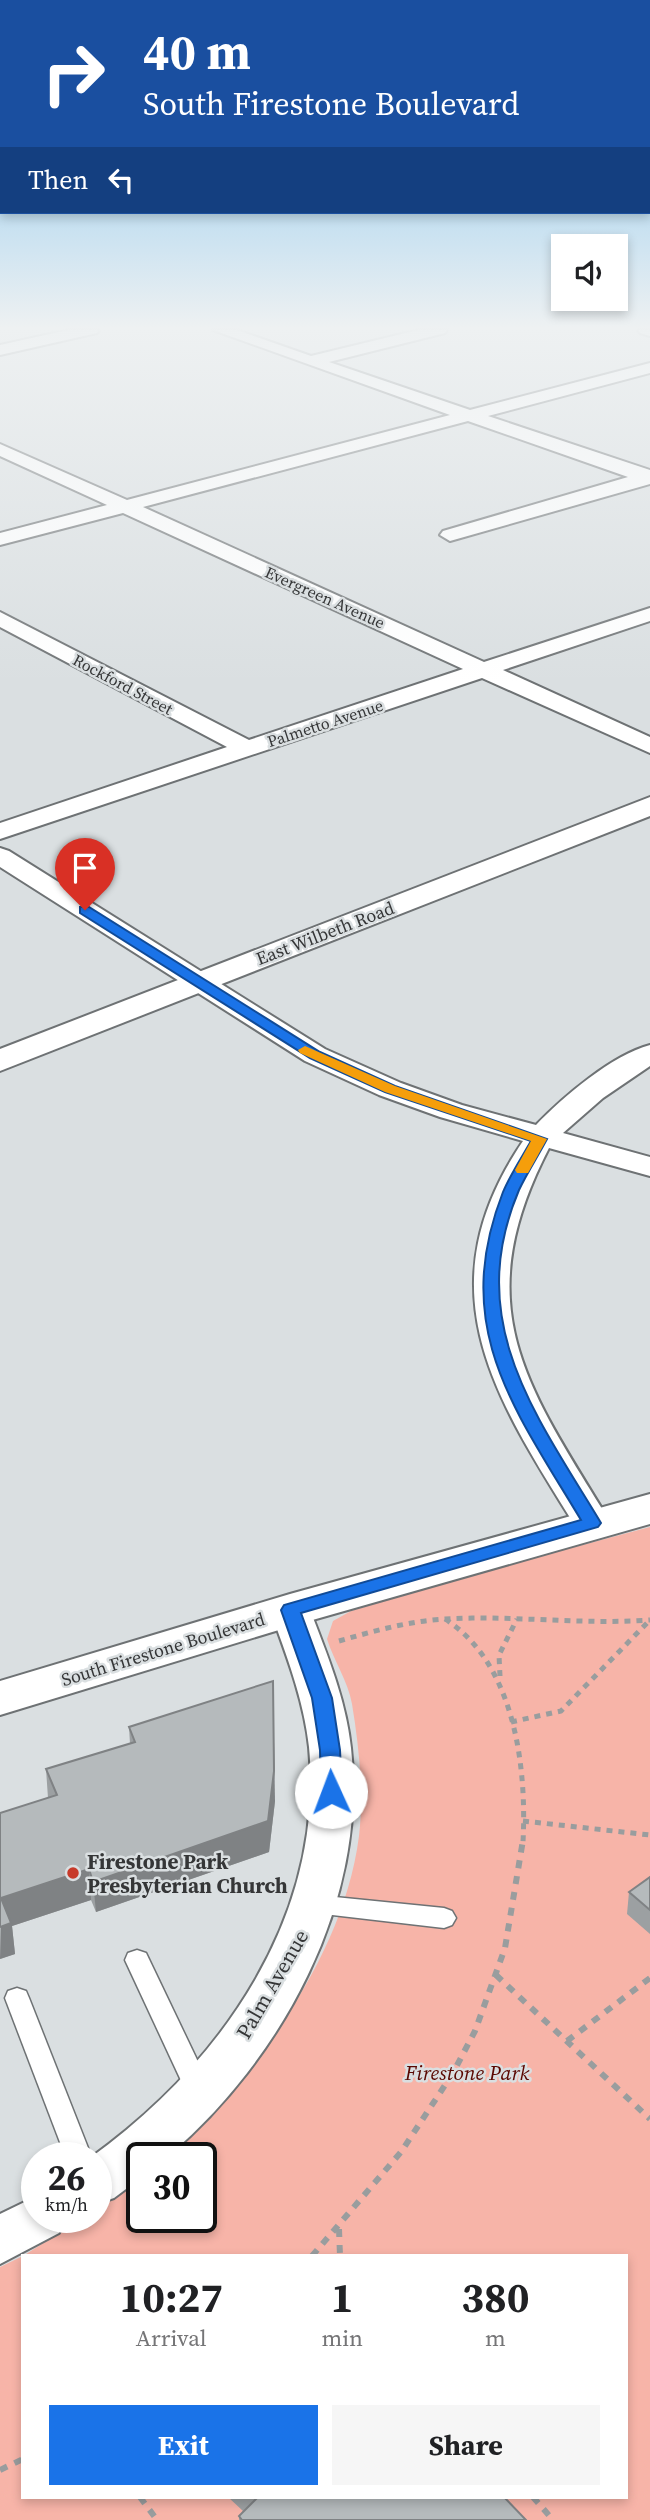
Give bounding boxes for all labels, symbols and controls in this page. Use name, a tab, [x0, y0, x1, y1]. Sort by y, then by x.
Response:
text: 40 m	[143, 18, 251, 85]
icon: right	[28, 28, 119, 119]
text: South Firestone Boulevard	[143, 82, 519, 126]
icon: left	[102, 161, 140, 199]
text: Then	[28, 162, 88, 198]
map controls	[551, 234, 628, 311]
button: sound	[551, 234, 628, 311]
street label: Evergreen Avenue	[262, 561, 388, 633]
street label: Rockford Street	[69, 648, 178, 720]
street label: Palmetto Avenue	[264, 694, 386, 752]
pin	[55, 838, 115, 910]
icon: arrive	[66, 849, 104, 887]
street label: East Wilbeth Road	[252, 895, 398, 971]
street label: South Firestone Boulevard	[58, 1606, 268, 1692]
position arrow	[294, 1755, 368, 1829]
place label: Firestone Park Presbyterian Church	[87, 1847, 288, 1900]
marker: Firestone Park Presbyterian Church	[65, 1865, 81, 1881]
street label: Palm Avenue	[229, 1924, 315, 2044]
park label: Firestone Park	[404, 2058, 529, 2087]
speed limit sign: 30	[126, 2142, 217, 2233]
text: 26	[48, 2154, 85, 2202]
text: km/h	[45, 2192, 88, 2217]
text: 10:27	[119, 2268, 223, 2326]
text: 1	[331, 2268, 354, 2326]
text: 380	[461, 2268, 530, 2326]
text: Arrival	[136, 2322, 207, 2354]
text: min	[321, 2322, 363, 2354]
text: m	[485, 2322, 506, 2354]
button: Exit	[49, 2405, 318, 2485]
button: Share	[332, 2405, 600, 2485]

